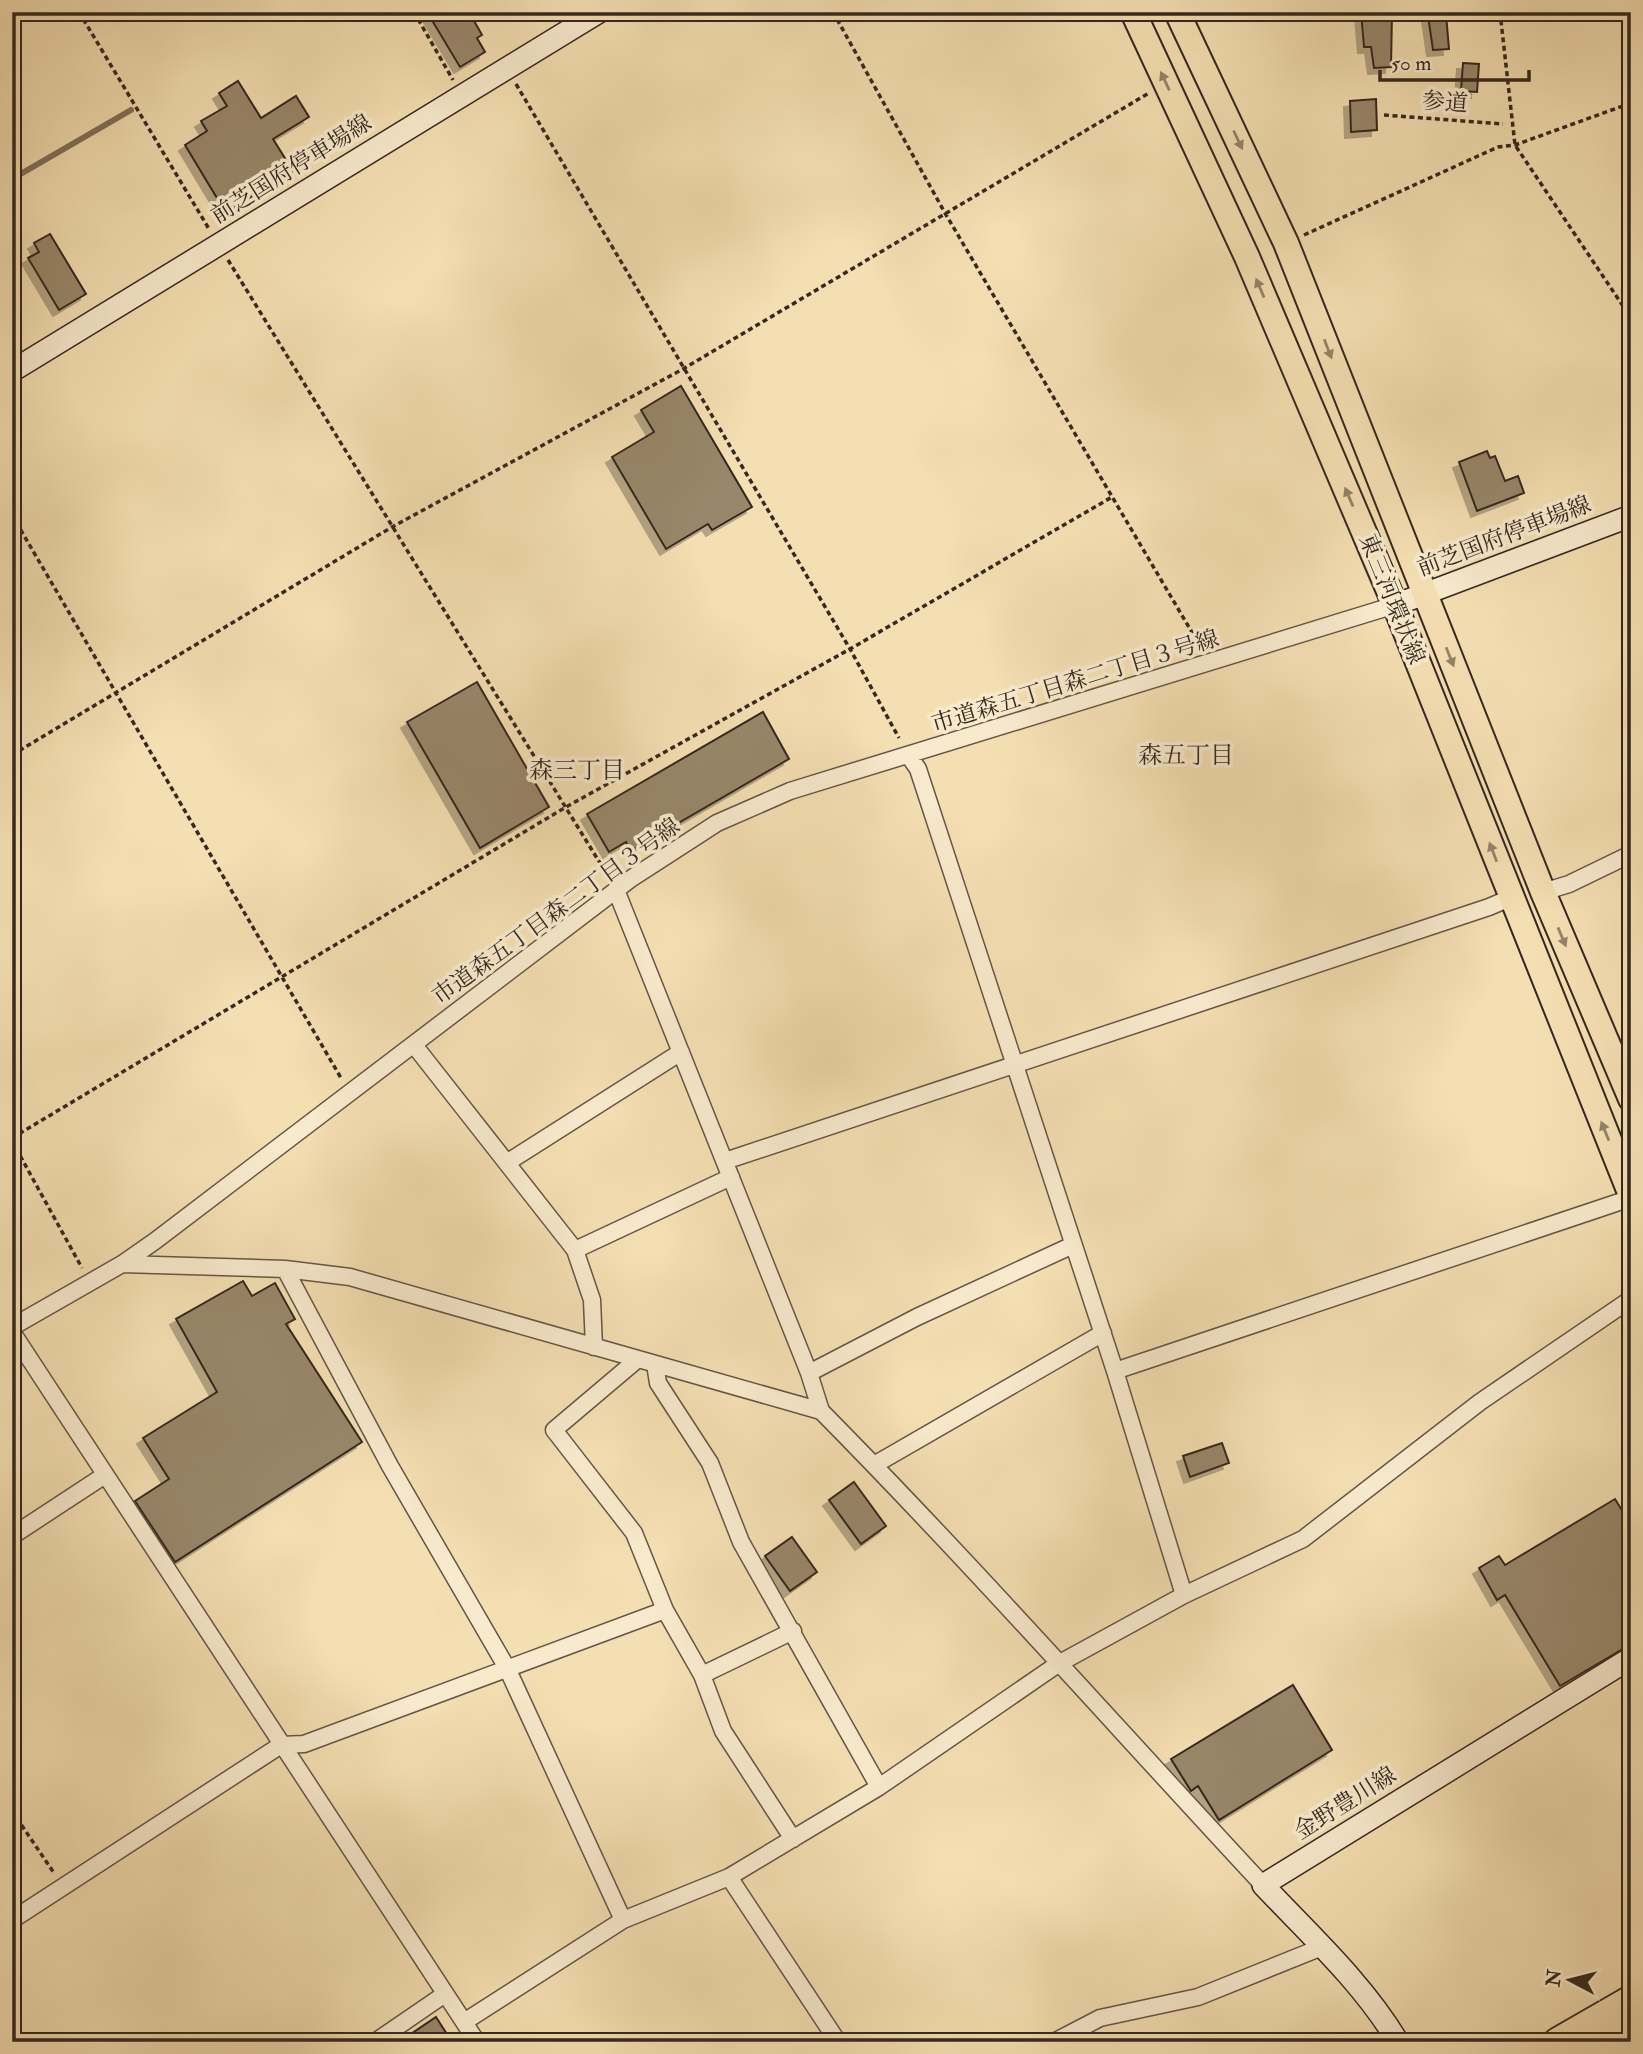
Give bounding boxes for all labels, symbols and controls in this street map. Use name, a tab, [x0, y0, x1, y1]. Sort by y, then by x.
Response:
scale bar	[1380, 38, 1529, 82]
text: 50 m	[1391, 50, 1432, 77]
one-way arrow	[1159, 71, 1170, 92]
street label: 参道	[1421, 86, 1469, 118]
street label: 前芝国府停車場線	[205, 108, 377, 230]
one-way arrow	[1232, 130, 1244, 150]
one-way arrow	[1254, 278, 1266, 298]
one-way arrow	[1323, 339, 1334, 360]
one-way arrow	[1344, 486, 1355, 507]
street label: 前芝国府停車場線	[1413, 489, 1595, 583]
street label: 東三河環状線	[1353, 530, 1431, 668]
street label: 市道森五丁目森二丁目３号線	[928, 623, 1222, 739]
one-way arrow	[1444, 647, 1455, 668]
district label: 森五丁目	[1138, 740, 1234, 771]
district label: 森三丁目	[529, 755, 625, 786]
street label: 市道森五丁目森二丁目３号線	[427, 811, 685, 1011]
one-way arrow	[1487, 841, 1498, 862]
one-way arrow	[1557, 926, 1568, 947]
one-way arrow	[1600, 1121, 1611, 1142]
street label: 金野豊川線	[1289, 1760, 1401, 1846]
north arrow	[1534, 1946, 1604, 2016]
text: N	[1541, 1967, 1567, 1989]

